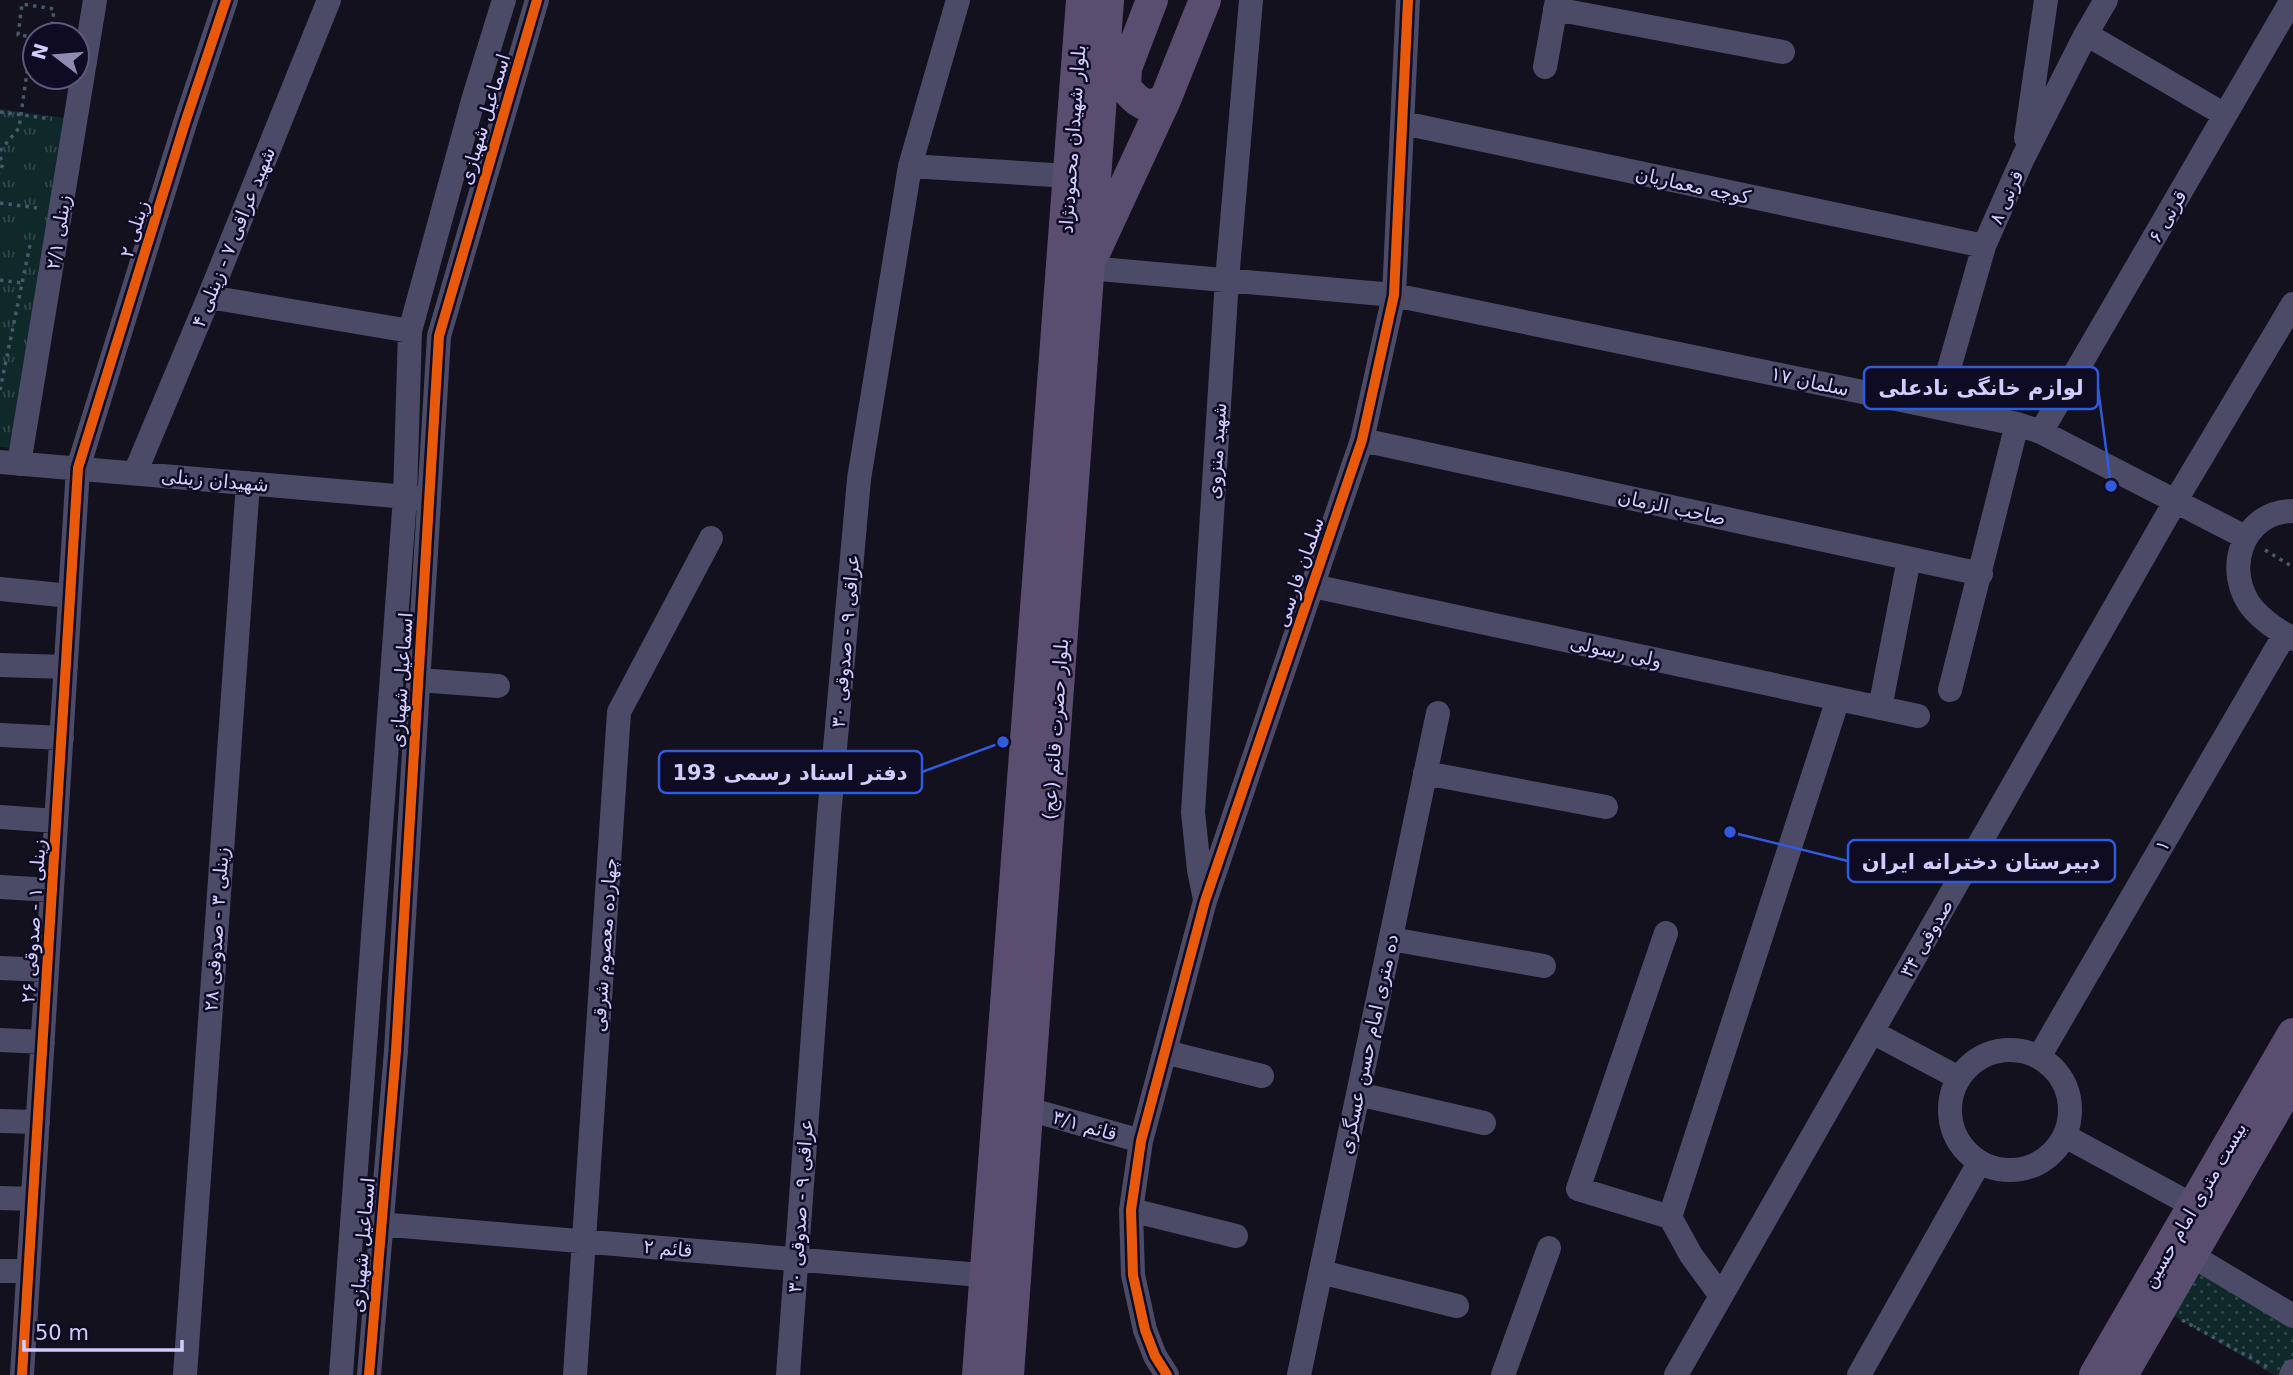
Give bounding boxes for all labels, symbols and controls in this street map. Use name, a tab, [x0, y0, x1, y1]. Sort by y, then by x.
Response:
north arrow	[21, 21, 91, 91]
text: N	[27, 41, 52, 62]
street label: بلوار شهیدان محمودنژاد	[1054, 44, 1091, 234]
street label: اسماعیل شهبازی	[454, 51, 515, 187]
street label: شهید عراقی ۷ - زینلی ۴	[187, 144, 280, 331]
street label: کوچه معماریان	[1633, 162, 1754, 209]
street label: قرنی ۸	[1984, 167, 2029, 228]
street label: قرنی ۶	[2143, 186, 2192, 247]
street label: زینلی ۲/۱	[41, 193, 76, 271]
street label: زینلی ۲	[115, 198, 154, 261]
street label: سلمان ۱۷	[1769, 362, 1851, 400]
callout: لوازم خانگی نادعلی	[1864, 367, 2098, 409]
text: لوازم خانگی نادعلی	[1878, 375, 2084, 400]
street label: شهید منزوی	[1202, 402, 1231, 500]
street label: شهیدان زینلی	[160, 464, 270, 497]
street label: صاحب الزمان	[1616, 485, 1728, 530]
street label: سلمان فارسی	[1270, 514, 1329, 630]
street label: عراقی ۹ - صدوقی ۳۰	[826, 553, 865, 729]
street label: اسماعیل شهبازی	[385, 612, 418, 749]
street label: ولی رسولی	[1568, 631, 1664, 672]
street label: بلوار حضرت قائم (عج)	[1038, 638, 1073, 821]
callout: دفتر اسناد رسمی 193	[659, 751, 922, 793]
text: دفتر اسناد رسمی 193	[672, 761, 908, 785]
street label: ۱	[2150, 835, 2174, 855]
street label: زینلی ۱ - صدوقی ۲۶	[16, 838, 51, 1004]
callout: دبیرستان دخترانه ایران	[1848, 840, 2115, 882]
street label: زینلی ۳ - صدوقی ۲۸	[199, 846, 234, 1012]
text: دبیرستان دخترانه ایران	[1862, 850, 2101, 874]
street label: چهارده معصوم شرقی	[587, 857, 622, 1033]
street label: صدوقی ۳۴	[1895, 895, 1958, 982]
street label: ده متری امام حسن عسگری	[1334, 932, 1403, 1156]
street label: قائم ۳/۱	[1050, 1105, 1120, 1146]
street label: عراقی ۹ - صدوقی ۳۰	[783, 1118, 818, 1294]
street label: بیست متری امام حسین	[2137, 1118, 2251, 1292]
street label: اسماعیل شهبازی	[345, 1176, 380, 1314]
street label: قائم ۲	[643, 1235, 693, 1262]
scale bar	[24, 1308, 182, 1352]
text: 50 m	[35, 1321, 89, 1345]

